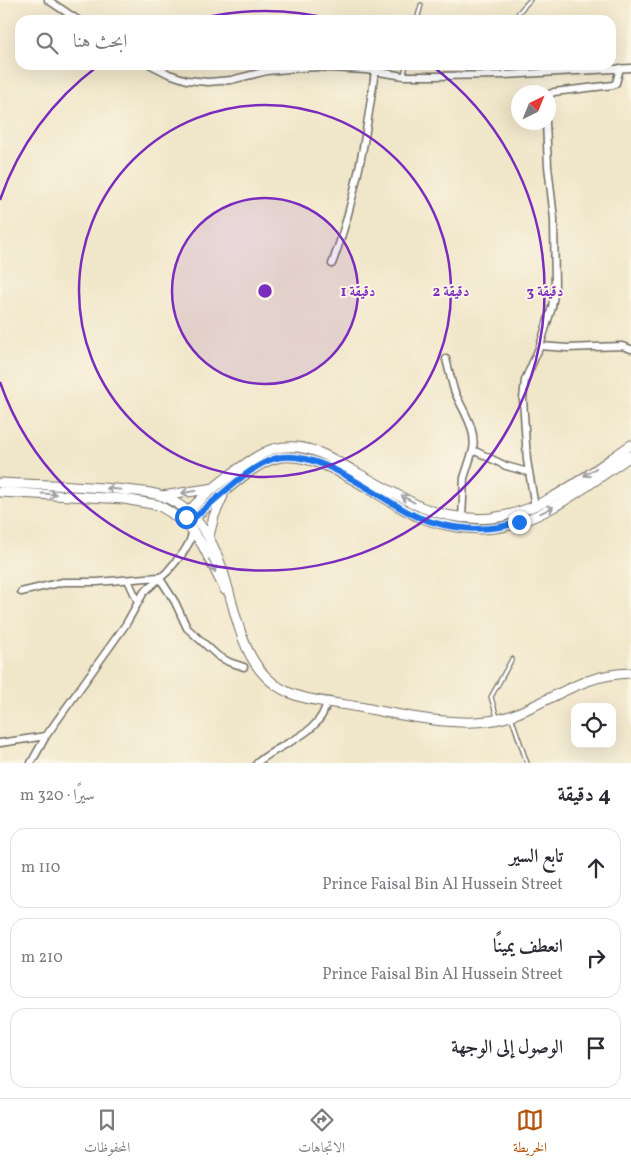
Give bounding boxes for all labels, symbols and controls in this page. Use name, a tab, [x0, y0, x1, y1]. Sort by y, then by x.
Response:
search box	[15, 15, 616, 70]
icon: search	[33, 29, 61, 57]
text: ابحث هنا	[73, 29, 127, 55]
north arrow	[511, 85, 556, 130]
centre of rings	[256, 282, 274, 300]
text: 1 دقيقة	[340, 282, 376, 303]
text: 2 دقيقة	[432, 282, 470, 303]
text: 3 دقيقة	[527, 282, 563, 303]
one-way arrow	[584, 468, 598, 478]
one-way arrow	[106, 484, 122, 493]
one-way arrow	[181, 487, 197, 497]
one-way arrow	[40, 490, 56, 499]
one-way arrow	[401, 494, 415, 504]
one-way arrow	[539, 505, 554, 515]
route start	[175, 506, 198, 529]
route end	[508, 511, 531, 534]
one-way arrow	[208, 558, 218, 573]
map controls	[571, 703, 616, 748]
button: locate	[571, 703, 616, 748]
text: 4 دقيقة	[557, 781, 611, 810]
text: سيرًا · 320 m	[20, 785, 95, 807]
text: تابع السير	[510, 844, 563, 870]
icon: ahead	[582, 854, 610, 882]
text: 110 m	[21, 857, 60, 879]
text: Prince Faisal Bin Al Hussein Street	[322, 874, 563, 896]
text: انعطف يمينًا	[493, 934, 563, 960]
icon: right	[582, 944, 610, 972]
text: 210 m	[21, 947, 63, 969]
text: Prince Faisal Bin Al Hussein Street	[322, 964, 563, 986]
icon: arrive	[582, 1034, 610, 1062]
text: الوصول إلى الوجهة	[451, 1035, 563, 1061]
tab: المحفوظات	[84, 1106, 130, 1161]
tab: الاتجاهات	[298, 1106, 345, 1161]
tab: الخريطة	[513, 1106, 547, 1161]

